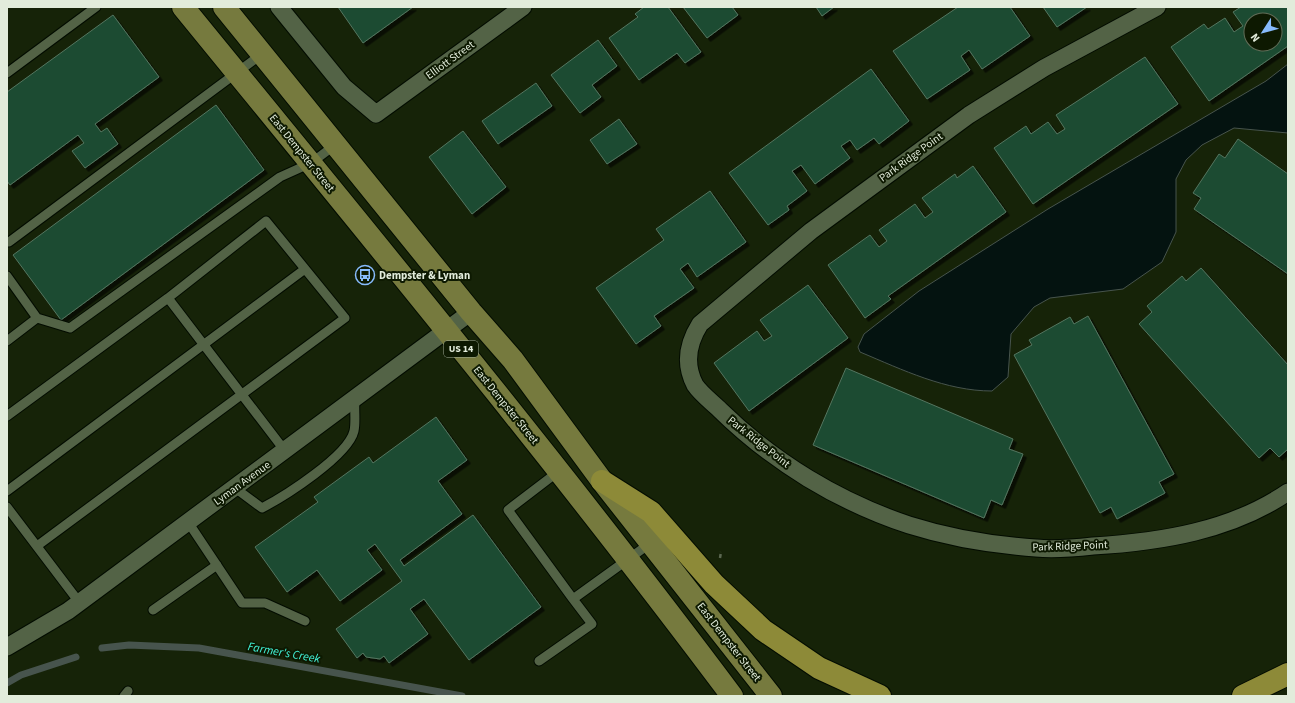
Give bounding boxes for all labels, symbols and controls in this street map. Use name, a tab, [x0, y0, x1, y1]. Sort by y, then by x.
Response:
north arrow	[1243, 12, 1283, 52]
text: N	[1247, 30, 1264, 45]
street label: Elliott Street	[423, 37, 478, 83]
street label: East Dempster Street	[266, 111, 338, 195]
street label: Park Ridge Point	[876, 129, 946, 185]
bus stop icon: Dempster & Lyman	[354, 264, 376, 286]
place label: Dempster & Lyman	[379, 268, 470, 283]
road number: US 14	[444, 341, 478, 357]
street label: East Dempster Street	[470, 363, 542, 447]
street label: Park Ridge Point	[725, 413, 793, 471]
street label: Lyman Avenue	[211, 457, 274, 509]
street label: Park Ridge Point	[1032, 537, 1108, 555]
street label: East Dempster Street	[694, 600, 765, 685]
water label: Farmer's Creek	[246, 638, 322, 668]

